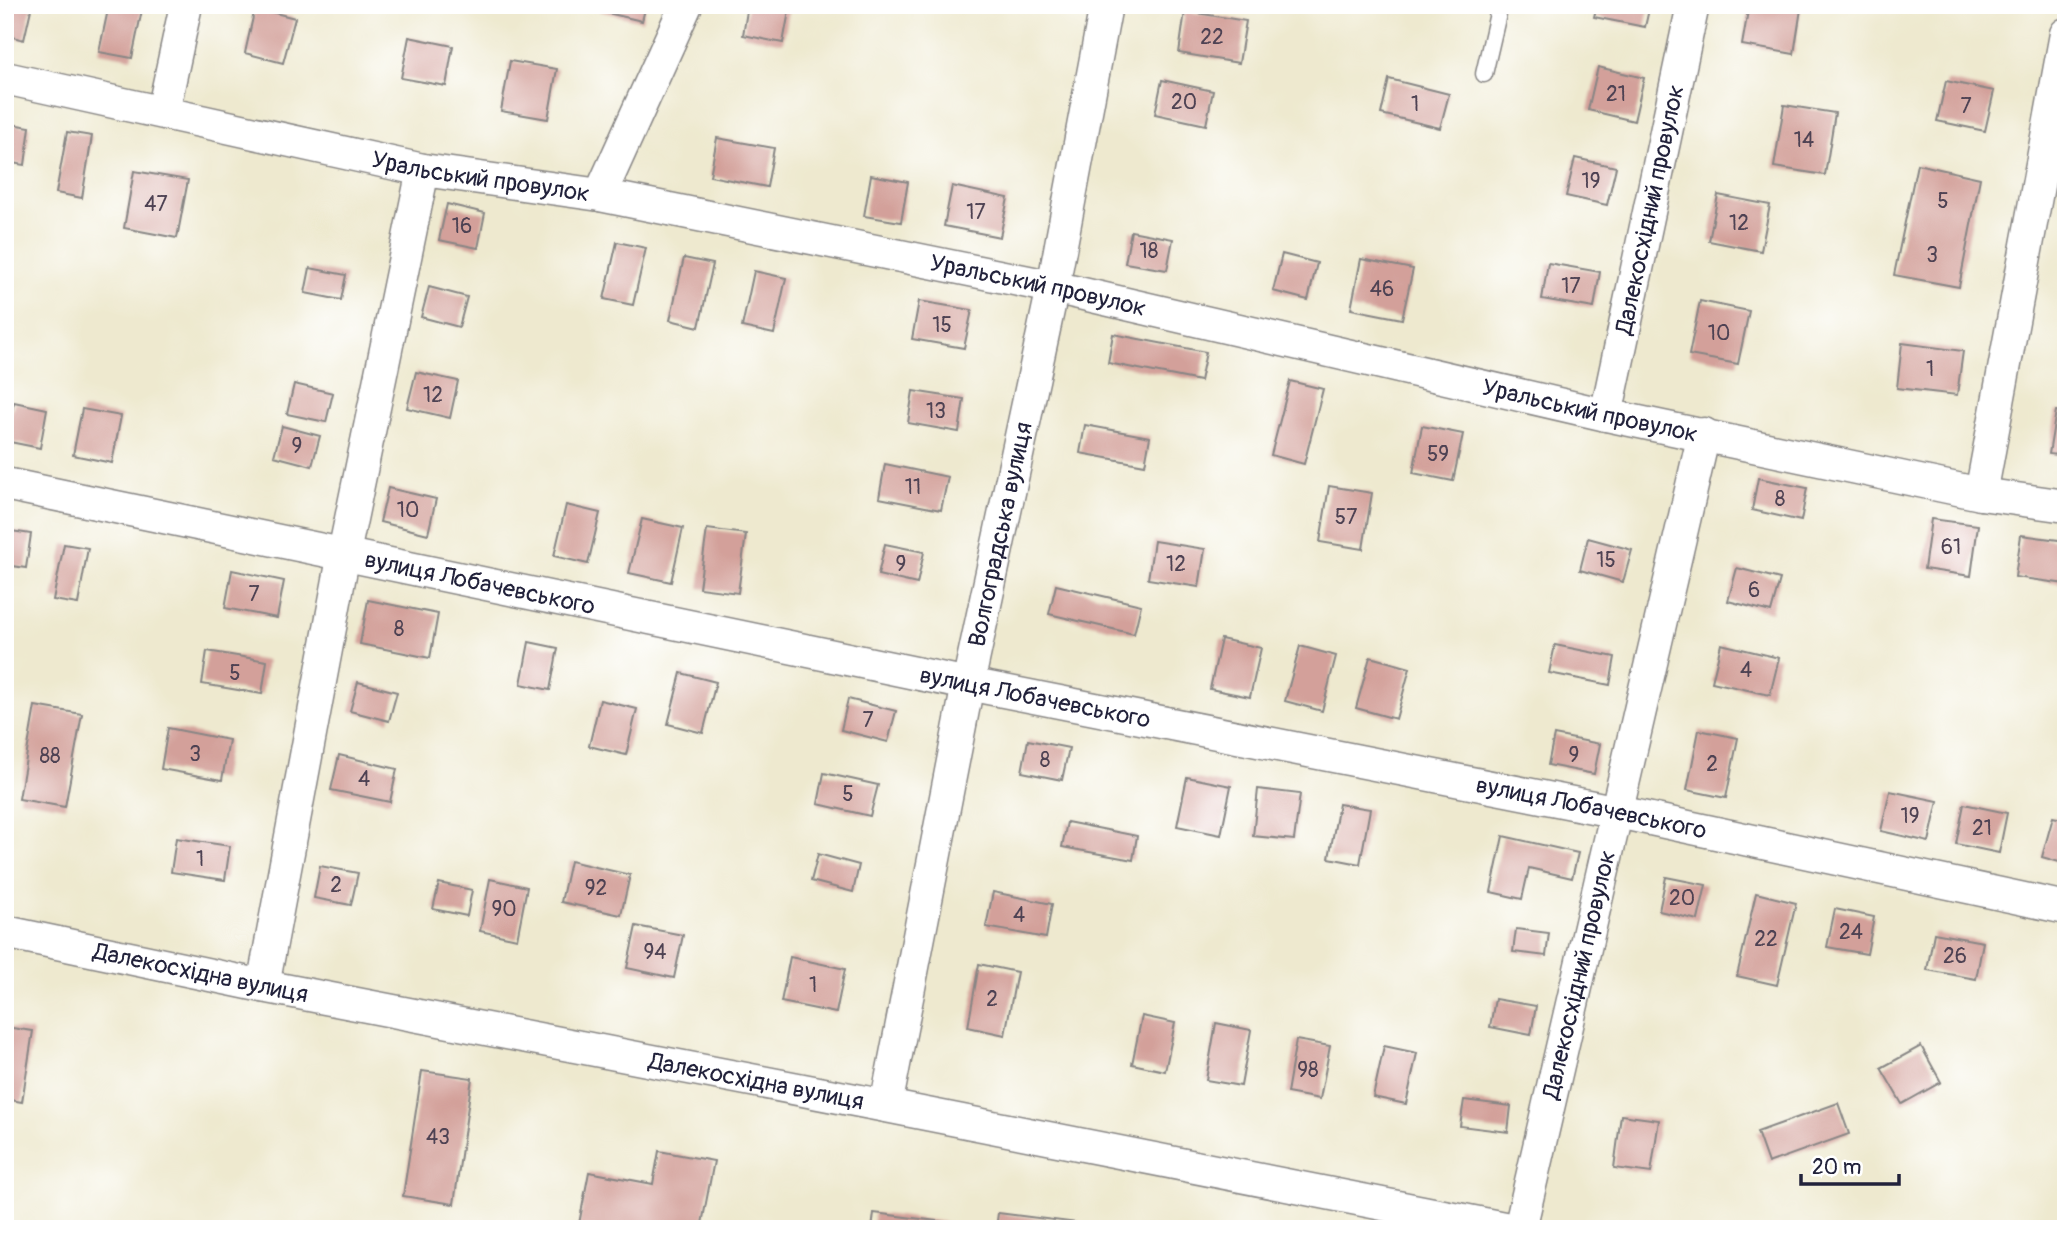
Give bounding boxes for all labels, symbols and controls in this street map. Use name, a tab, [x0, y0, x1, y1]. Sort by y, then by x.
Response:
house number: 22	[1200, 24, 1224, 51]
house number: 21	[1606, 81, 1626, 108]
street label: Далекосхідний провулок	[1609, 82, 1691, 338]
house number: 20	[1171, 89, 1197, 116]
house number: 1	[1411, 91, 1419, 118]
house number: 7	[1960, 93, 1972, 120]
house number: 14	[1794, 127, 1814, 154]
street label: Уральський провулок	[369, 145, 591, 208]
house number: 19	[1581, 168, 1601, 195]
house number: 5	[1937, 188, 1949, 215]
house number: 47	[144, 191, 168, 218]
house number: 17	[966, 199, 986, 226]
house number: 12	[1729, 210, 1749, 237]
house number: 16	[452, 213, 472, 240]
house number: 18	[1140, 238, 1158, 265]
house number: 3	[1926, 242, 1938, 269]
street label: Уральський провулок	[927, 248, 1149, 323]
house number: 17	[1561, 273, 1581, 300]
house number: 46	[1370, 276, 1394, 303]
house number: 15	[932, 312, 952, 339]
house number: 10	[1708, 320, 1730, 347]
house number: 1	[1926, 356, 1934, 383]
street label: Уральський провулок	[1479, 373, 1700, 449]
house number: 12	[423, 382, 443, 409]
house number: 13	[926, 398, 946, 425]
street label: Волгоградська вулиця	[962, 419, 1039, 649]
house number: 9	[292, 433, 302, 460]
house number: 59	[1427, 441, 1449, 468]
house number: 11	[905, 474, 921, 501]
house number: 8	[1775, 486, 1785, 513]
house number: 10	[397, 497, 419, 524]
house number: 57	[1335, 504, 1357, 531]
house number: 61	[1941, 534, 1961, 561]
street label: вулиця Лобачевського	[362, 545, 598, 621]
house number: 15	[1596, 547, 1616, 574]
house number: 9	[896, 551, 906, 578]
house number: 12	[1166, 551, 1186, 578]
house number: 6	[1748, 577, 1760, 604]
house number: 7	[248, 581, 260, 608]
house number: 8	[394, 616, 404, 643]
house number: 4	[1740, 657, 1752, 684]
house number: 5	[229, 660, 241, 687]
street label: вулиця Лобачевського	[917, 660, 1153, 735]
house number: 7	[862, 707, 874, 734]
house number: 3	[189, 741, 201, 768]
house number: 9	[1569, 742, 1579, 769]
house number: 88	[39, 743, 61, 770]
house number: 8	[1040, 747, 1050, 774]
house number: 2	[1706, 751, 1718, 778]
house number: 4	[358, 766, 370, 793]
street label: вулиця Лобачевського	[1473, 770, 1709, 846]
house number: 5	[842, 781, 854, 808]
house number: 19	[1900, 803, 1920, 830]
house number: 21	[1972, 815, 1992, 842]
house number: 1	[196, 846, 204, 873]
street label: Далекосхідний провулок	[1536, 848, 1622, 1103]
house number: 2	[330, 872, 342, 899]
house number: 92	[585, 875, 607, 902]
house number: 20	[1669, 885, 1695, 912]
house number: 90	[491, 896, 517, 923]
house number: 4	[1013, 902, 1025, 929]
house number: 24	[1839, 919, 1863, 946]
house number: 22	[1754, 926, 1778, 953]
street label: Далекосхідна вулиця	[90, 937, 310, 1009]
house number: 94	[644, 939, 667, 966]
house number: 26	[1943, 943, 1967, 970]
house number: 1	[809, 972, 817, 999]
house number: 2	[986, 986, 998, 1013]
street label: Далекосхідна вулиця	[645, 1046, 866, 1116]
house number: 98	[1297, 1057, 1319, 1084]
house number: 43	[426, 1124, 450, 1151]
scale bar	[1801, 1143, 1899, 1187]
text: 20 m	[1812, 1154, 1861, 1181]

